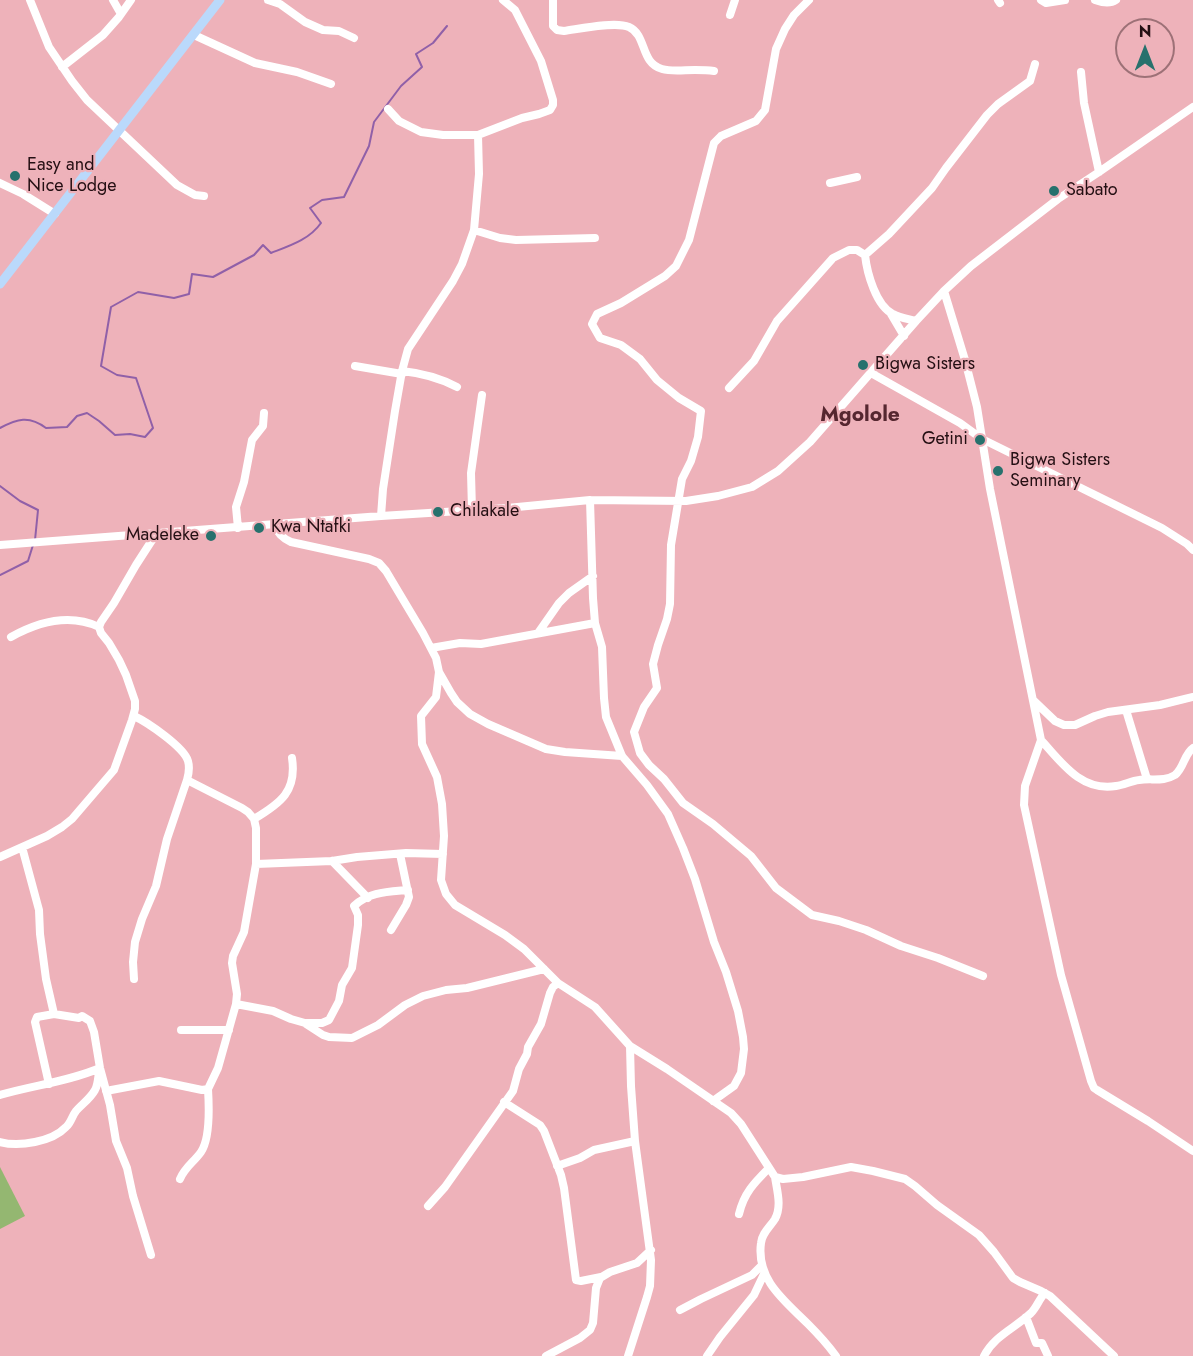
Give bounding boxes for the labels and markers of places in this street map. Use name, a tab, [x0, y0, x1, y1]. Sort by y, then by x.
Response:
place label: Easy and Nice Lodge	[27, 155, 117, 198]
marker: Easy and Nice Lodge	[8, 169, 22, 183]
place label: Sabato	[1066, 180, 1118, 202]
marker: Sabato	[1047, 184, 1061, 198]
place label: Bigwa Sisters	[875, 354, 975, 376]
marker: Bigwa Sisters	[856, 358, 870, 372]
place label: Getini	[922, 429, 968, 451]
marker: Getini	[973, 433, 987, 447]
place label: Bigwa Sisters Seminary	[1010, 450, 1110, 492]
marker: Bigwa Sisters Seminary	[991, 464, 1005, 478]
place label: Chilakale	[450, 501, 519, 523]
marker: Chilakale	[431, 505, 445, 519]
place label: Kwa Ntafki	[271, 517, 351, 539]
marker: Kwa Ntafki	[252, 521, 266, 535]
place label: Madeleke	[126, 525, 199, 547]
marker: Madeleke	[204, 529, 218, 543]

